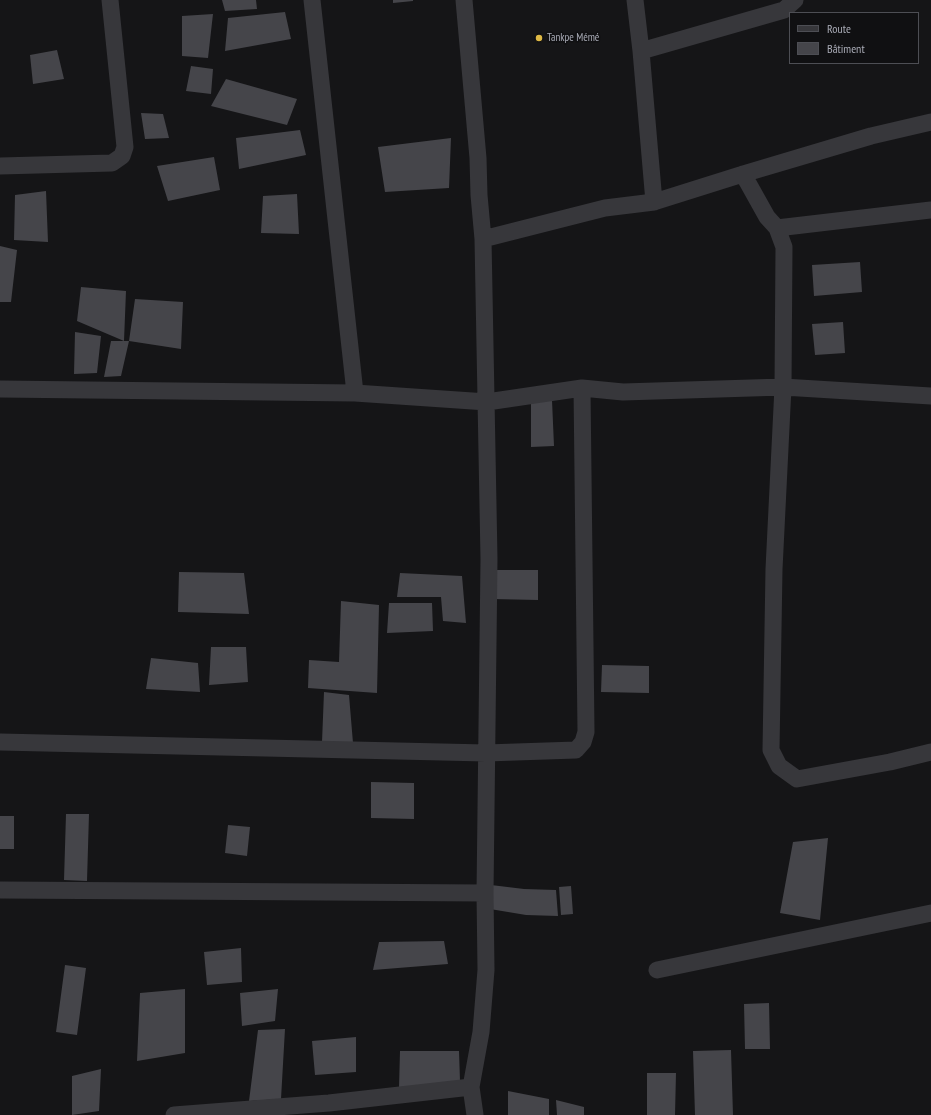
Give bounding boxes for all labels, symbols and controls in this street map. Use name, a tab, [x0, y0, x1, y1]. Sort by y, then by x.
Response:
legend	[789, 12, 919, 64]
text: Route	[827, 21, 851, 36]
place label: Tankpe Mémé	[547, 31, 599, 45]
marker: Tankpe Mémé	[534, 33, 544, 43]
text: Bâtiment	[827, 41, 865, 56]

